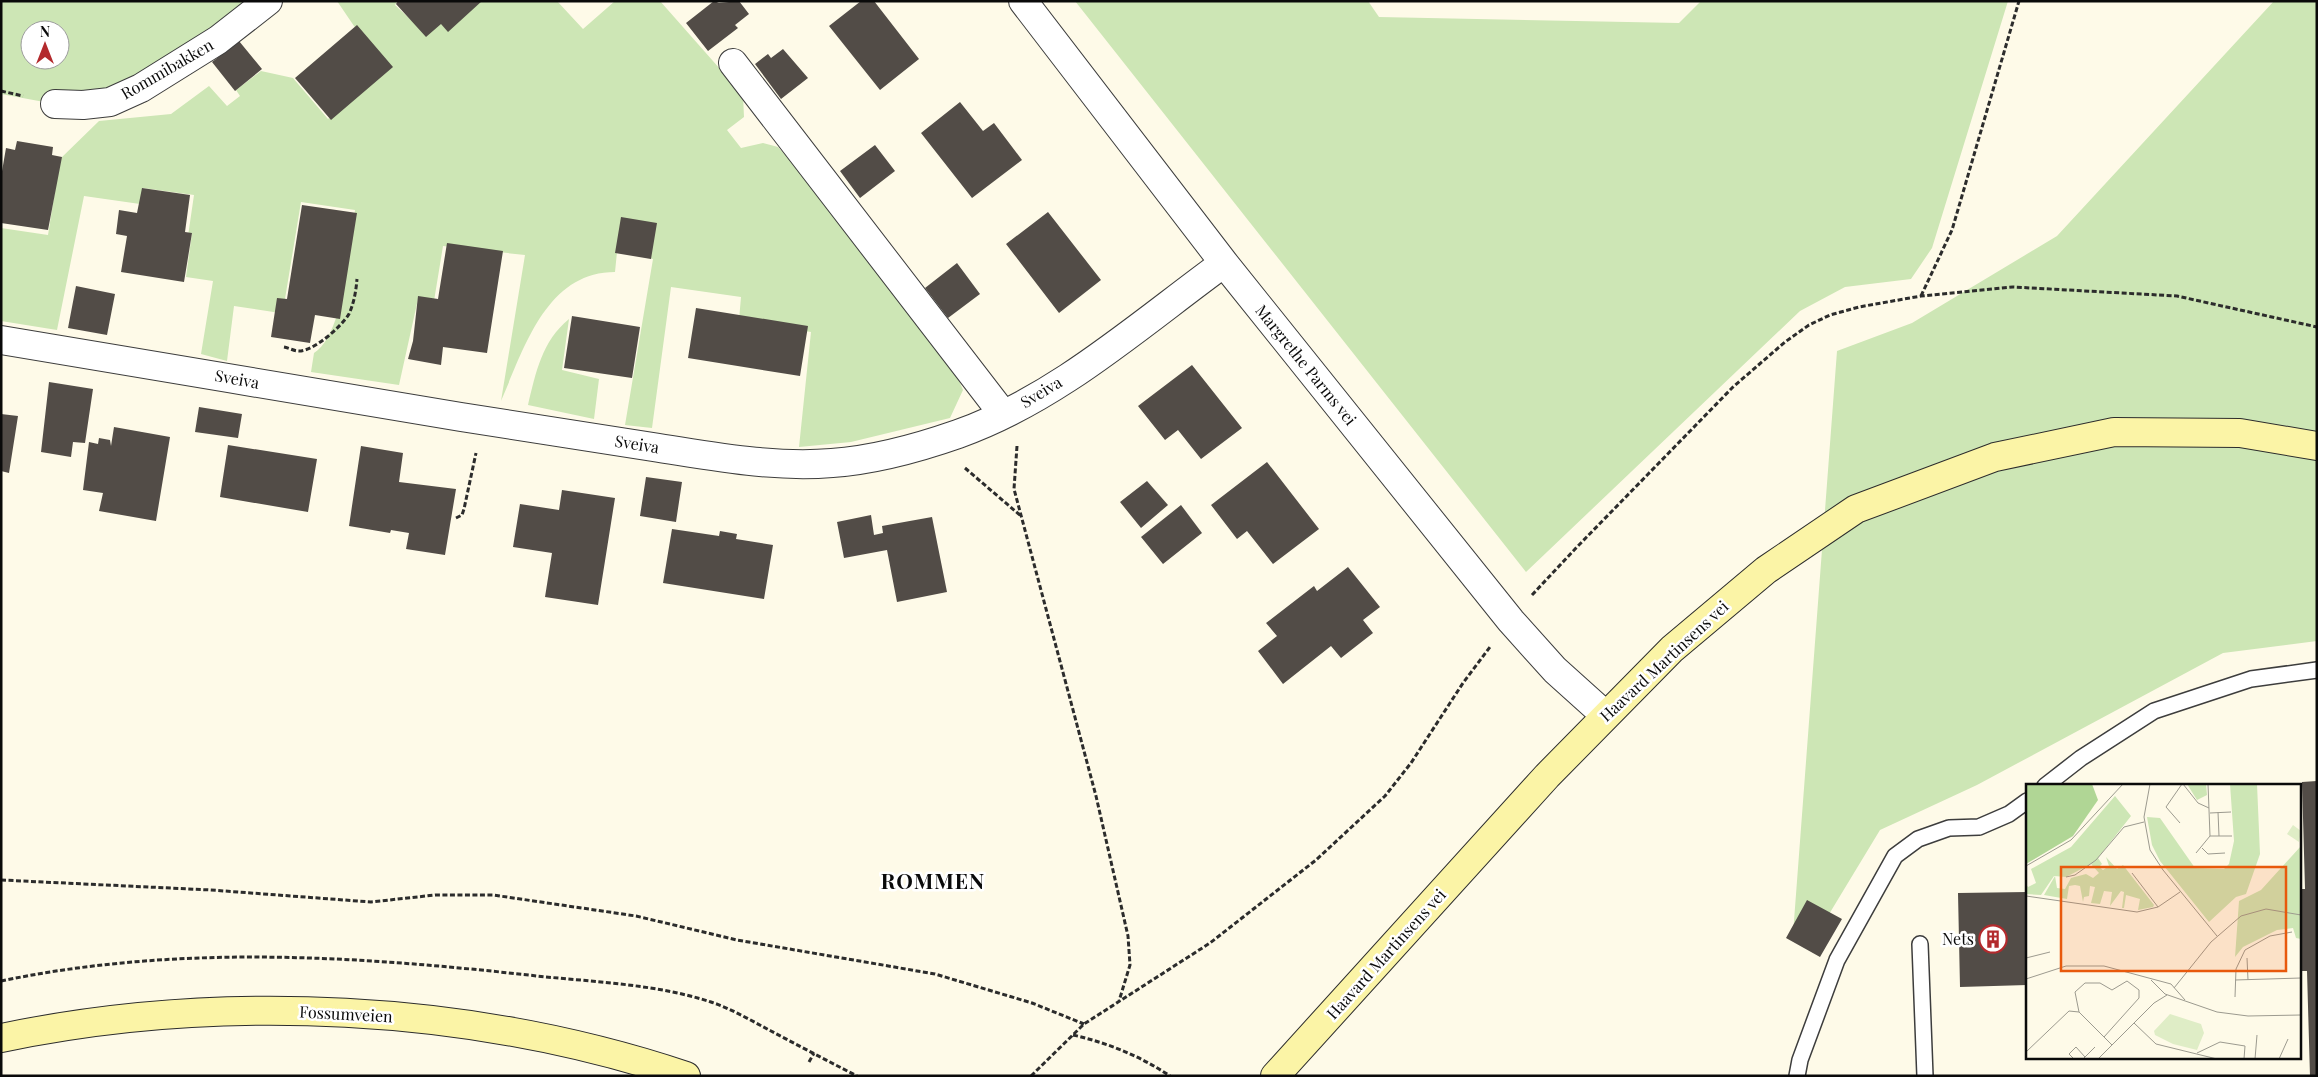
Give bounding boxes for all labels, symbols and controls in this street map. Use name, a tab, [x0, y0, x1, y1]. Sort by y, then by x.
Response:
north arrow	[20, 20, 70, 70]
text: N	[40, 22, 50, 41]
street label: Rommibakken	[117, 33, 217, 104]
street label: Margrethe Parms vei	[1251, 300, 1362, 429]
street label: Sveiva	[213, 364, 261, 393]
street label: Sveiva	[1016, 371, 1065, 412]
street label: Sveiva	[613, 430, 661, 457]
street label: Haavard Martinsens vei	[1595, 595, 1733, 726]
inset map	[2026, 784, 2300, 1060]
district label: ROMMEN	[881, 866, 985, 894]
street label: Haavard Martinsens vei	[1321, 884, 1450, 1023]
building icon: Nets	[1978, 924, 2008, 954]
place label: Nets	[1942, 928, 1974, 949]
street label: Fossumveien	[299, 1001, 394, 1026]

